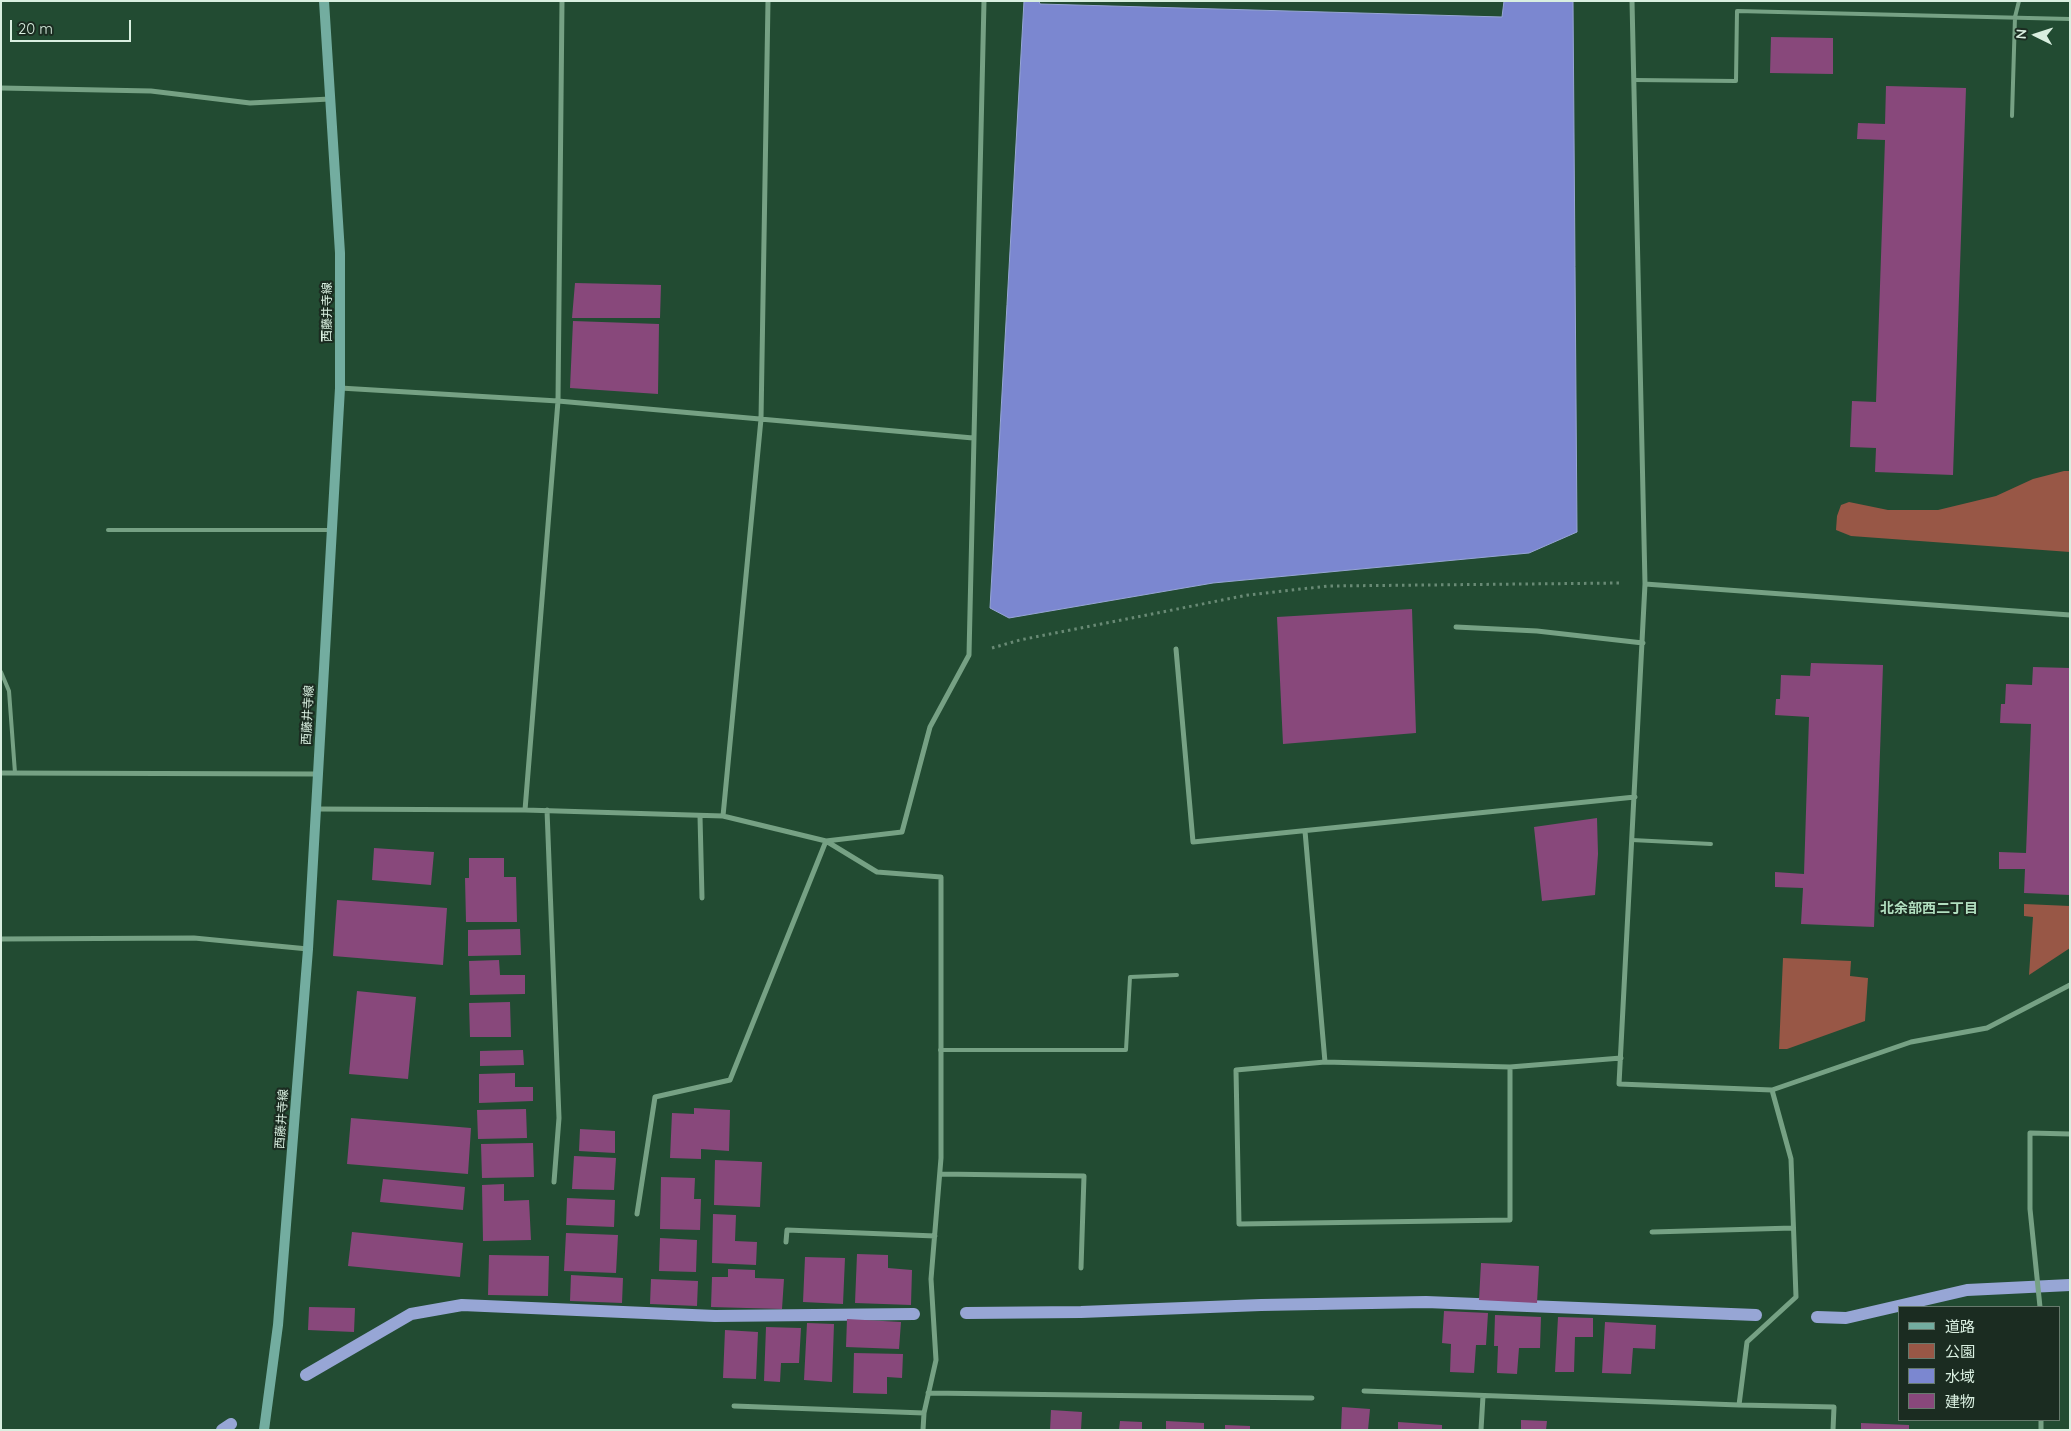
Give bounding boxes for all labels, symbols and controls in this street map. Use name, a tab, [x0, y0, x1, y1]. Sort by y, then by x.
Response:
scale bar	[12, 10, 134, 42]
north arrow	[2011, 10, 2061, 60]
text: 20 m	[18, 19, 53, 38]
text: N	[2012, 28, 2030, 40]
street label: 西藤井寺線	[320, 282, 334, 342]
street label: 西藤井寺線	[299, 685, 317, 745]
district label: 北余部西二丁目	[1880, 901, 1978, 917]
street label: 西藤井寺線	[273, 1089, 291, 1149]
legend	[1898, 1306, 2061, 1421]
text: 道路	[1945, 1317, 1975, 1336]
text: 公園	[1945, 1342, 1975, 1361]
text: 水域	[1945, 1367, 1975, 1386]
text: 建物	[1945, 1392, 1975, 1411]

